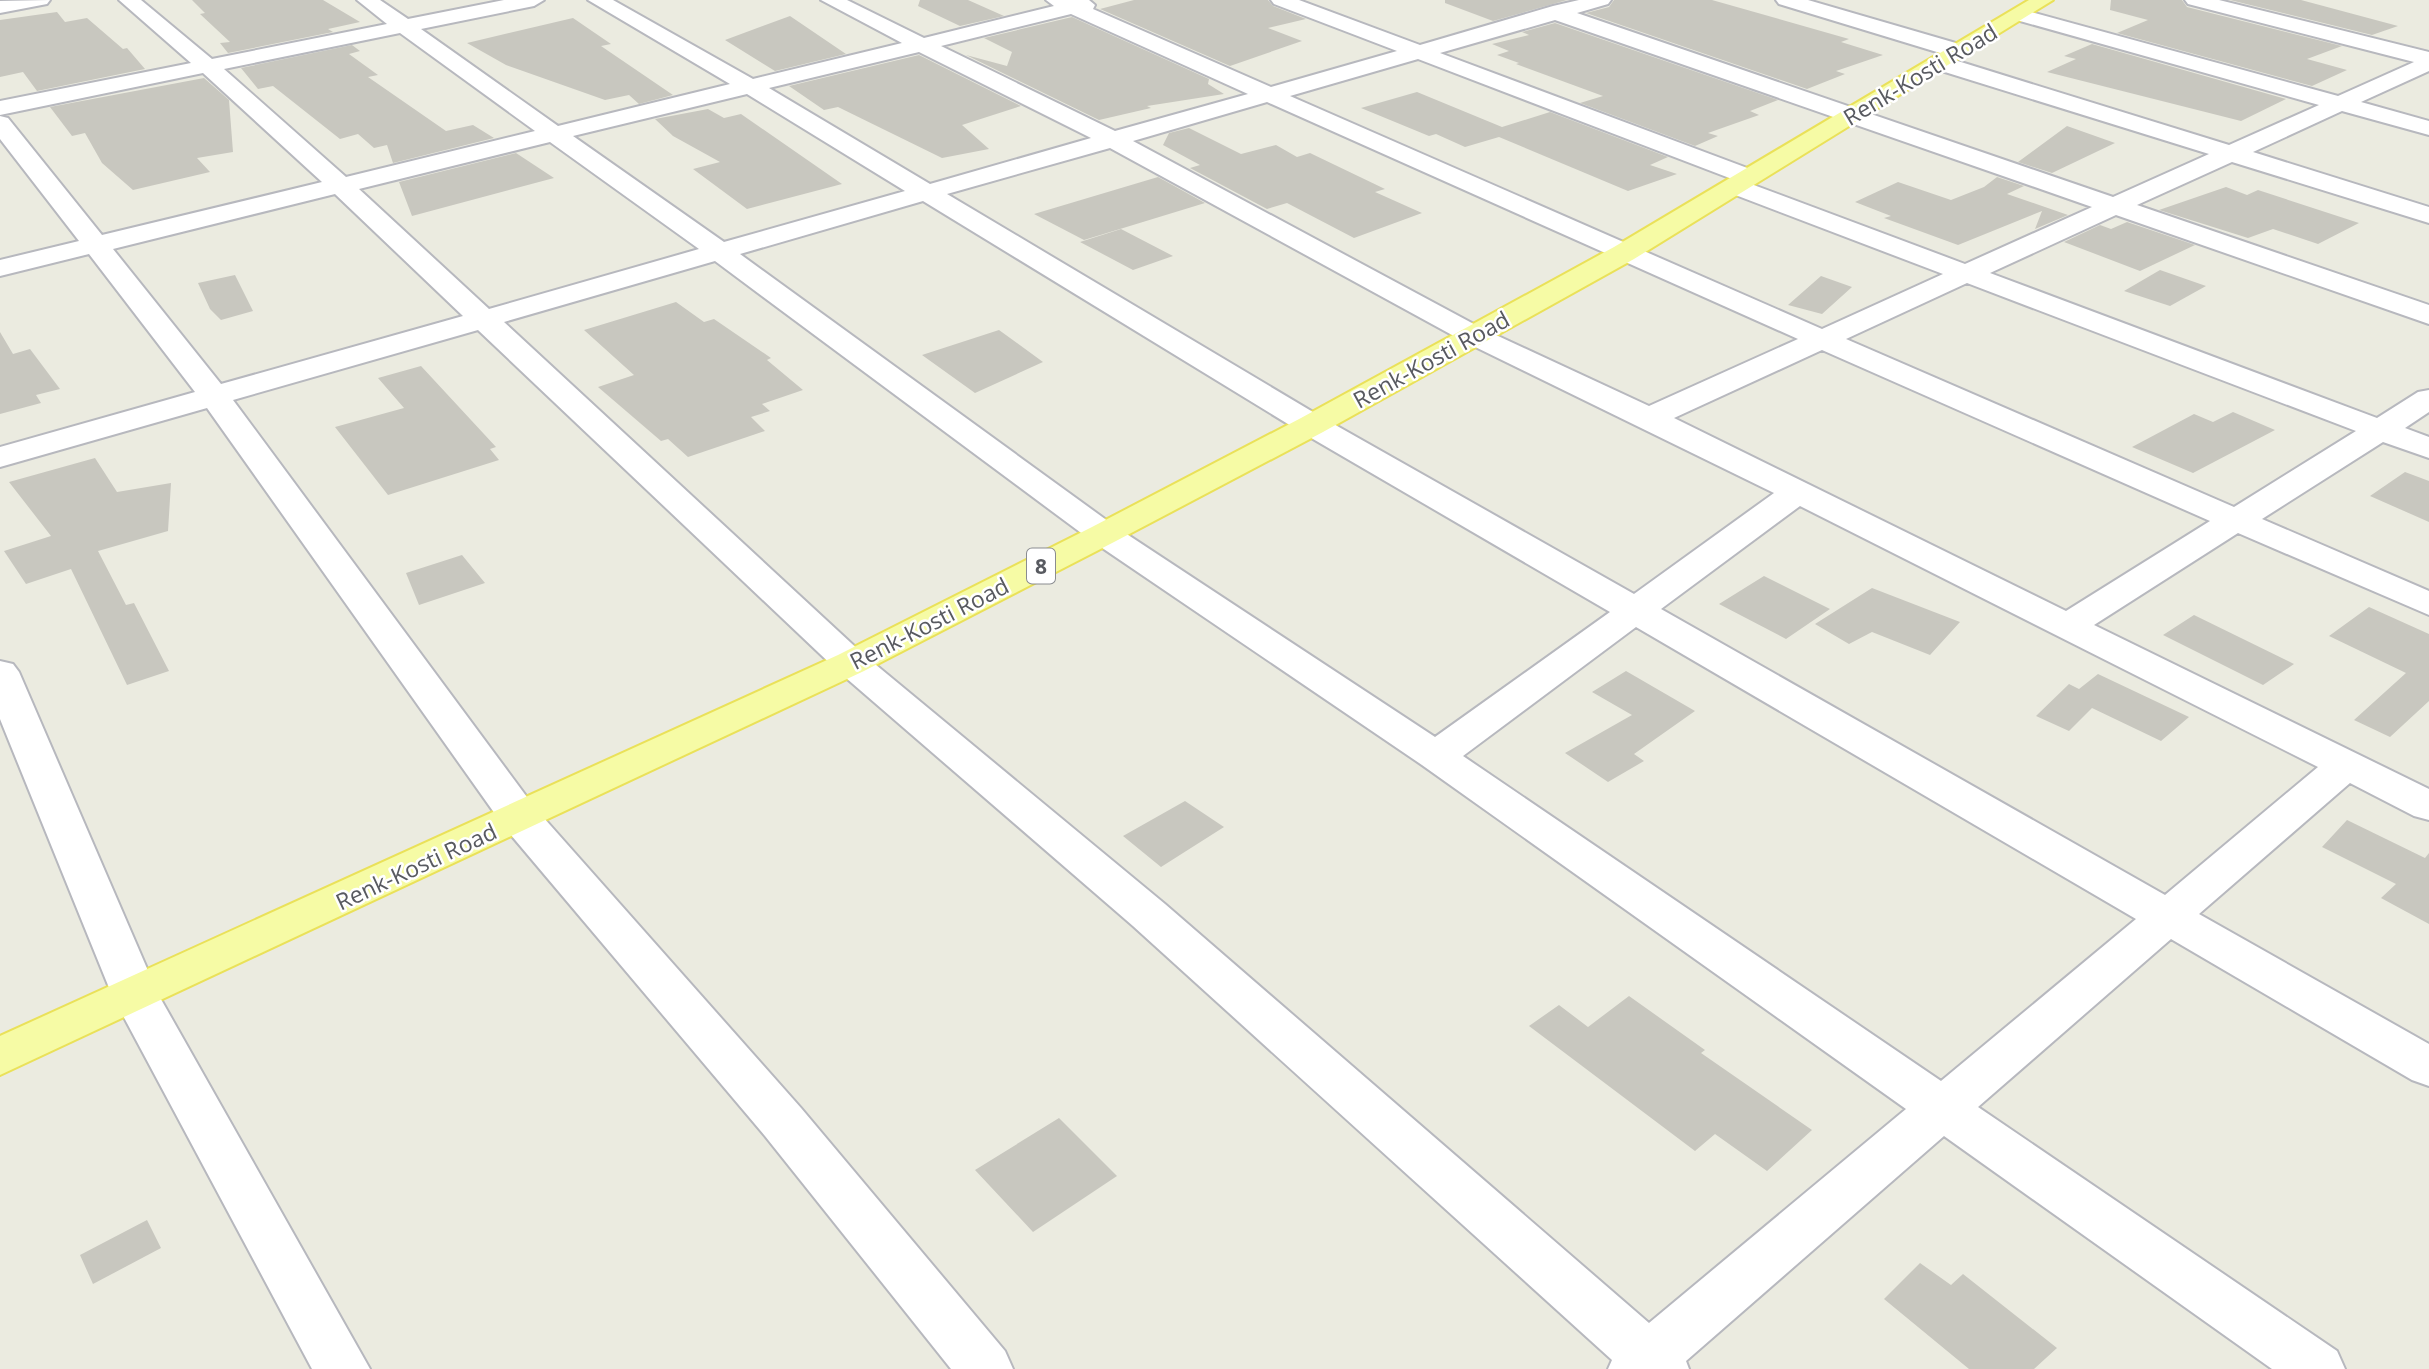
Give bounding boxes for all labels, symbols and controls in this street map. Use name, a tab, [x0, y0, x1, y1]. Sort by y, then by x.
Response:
street label: Renk-Kosti Road	[1837, 15, 2003, 133]
street label: Renk-Kosti Road	[1347, 303, 1515, 415]
road number: 8	[1027, 548, 1055, 584]
street label: Renk-Kosti Road	[844, 569, 1014, 677]
street label: Renk-Kosti Road	[330, 815, 502, 917]

